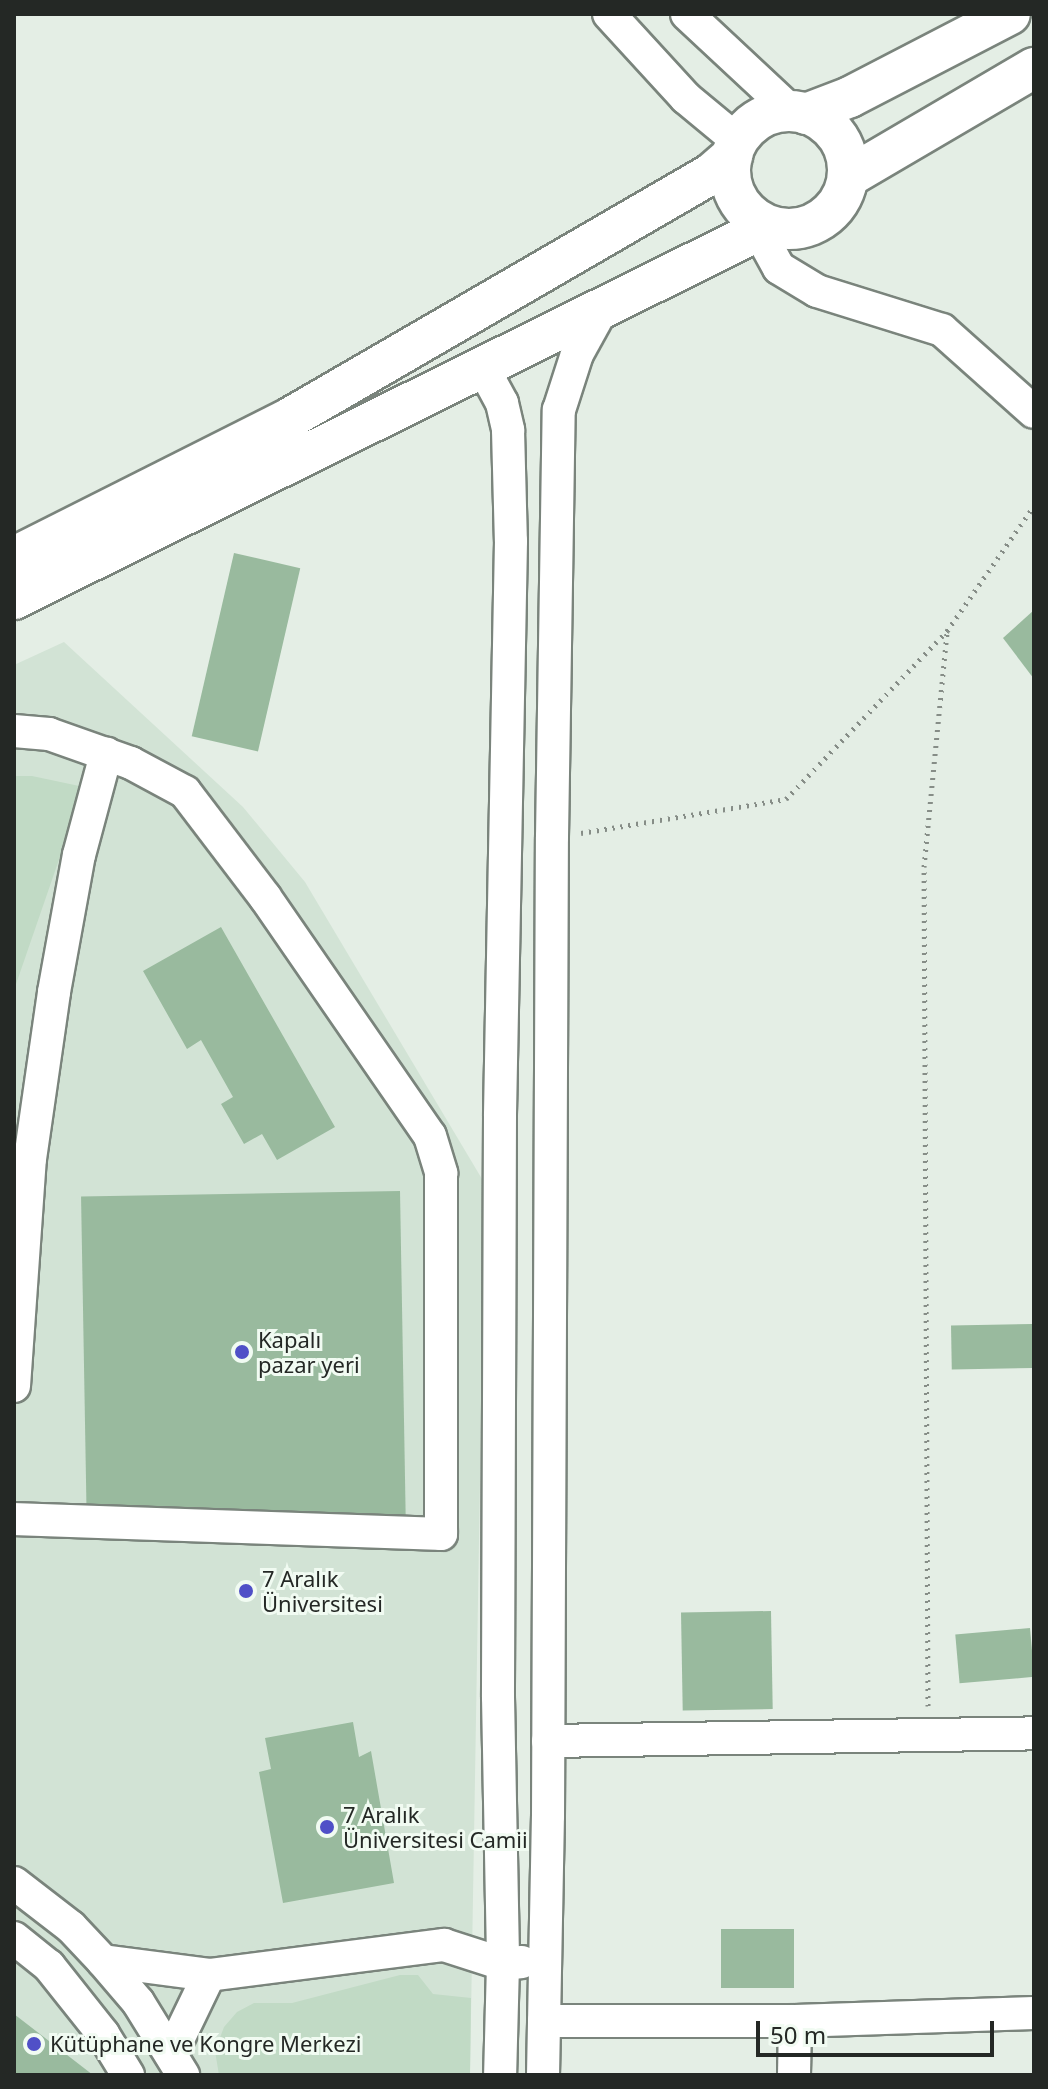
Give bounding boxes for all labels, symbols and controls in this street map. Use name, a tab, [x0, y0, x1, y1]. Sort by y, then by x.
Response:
place label: Kapalı pazar yeri	[258, 1326, 360, 1378]
marker: Kapalı pazar yeri	[233, 1343, 251, 1361]
place label: 7 Aralık Üniversitesi	[262, 1565, 383, 1616]
marker: 7 Aralık Üniversitesi	[237, 1582, 255, 1600]
place label: 7 Aralık Üniversitesi Camii	[343, 1801, 528, 1852]
marker: 7 Aralık Üniversitesi Camii	[318, 1818, 336, 1836]
scale bar	[760, 2005, 998, 2055]
text: 50 m	[770, 2018, 826, 2051]
place label: Kütüphane ve Kongre Merkezi	[50, 2031, 361, 2057]
marker: Kütüphane ve Kongre Merkezi	[25, 2035, 43, 2053]

